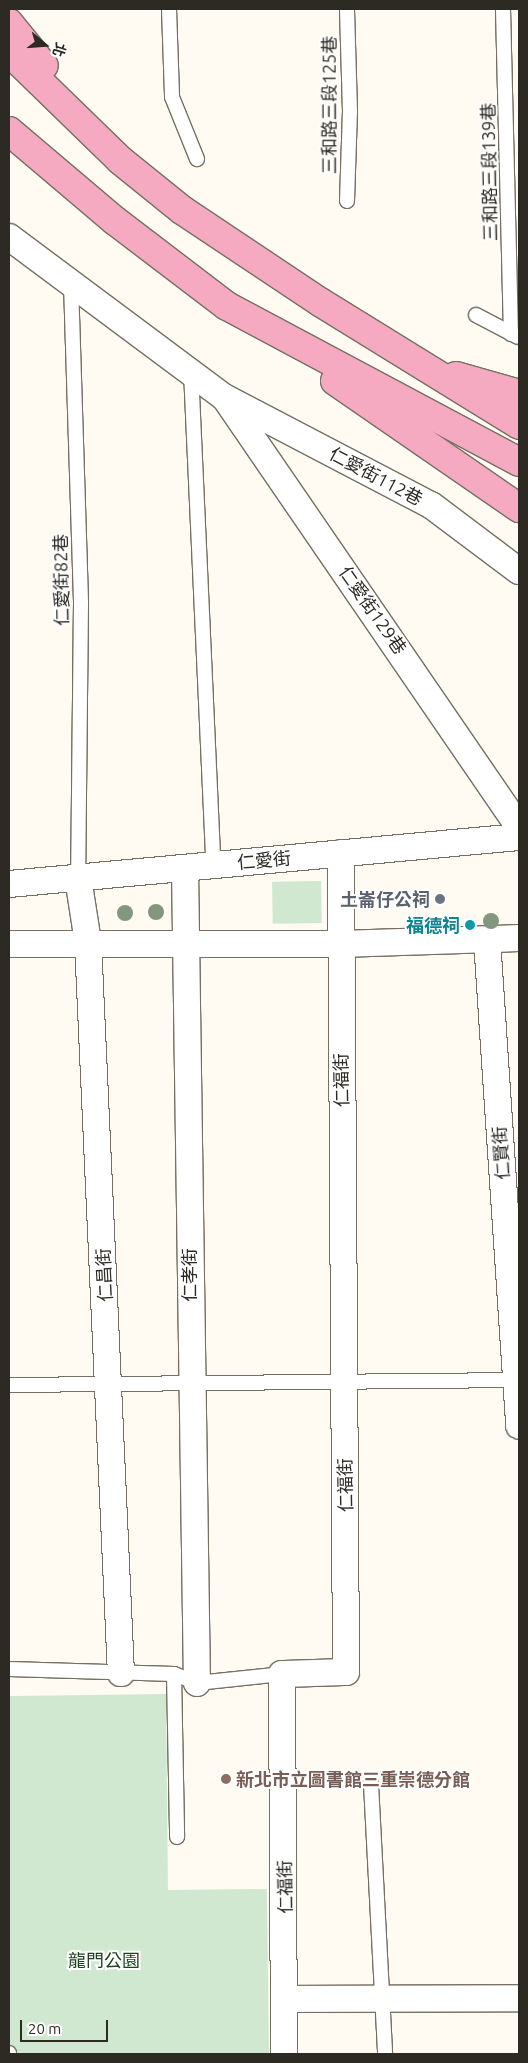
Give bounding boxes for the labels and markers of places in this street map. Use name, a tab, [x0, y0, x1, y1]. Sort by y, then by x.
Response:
place label: 土崙仔公祠	[340, 888, 430, 910]
marker: 土崙仔公祠	[434, 893, 446, 905]
place label: 福德祠	[406, 914, 460, 936]
marker: 福德祠	[464, 919, 476, 931]
place label: 新北市立圖書館三重崇德分館	[236, 1768, 470, 1790]
marker: 新北市立圖書館三重崇德分館	[220, 1773, 232, 1785]

